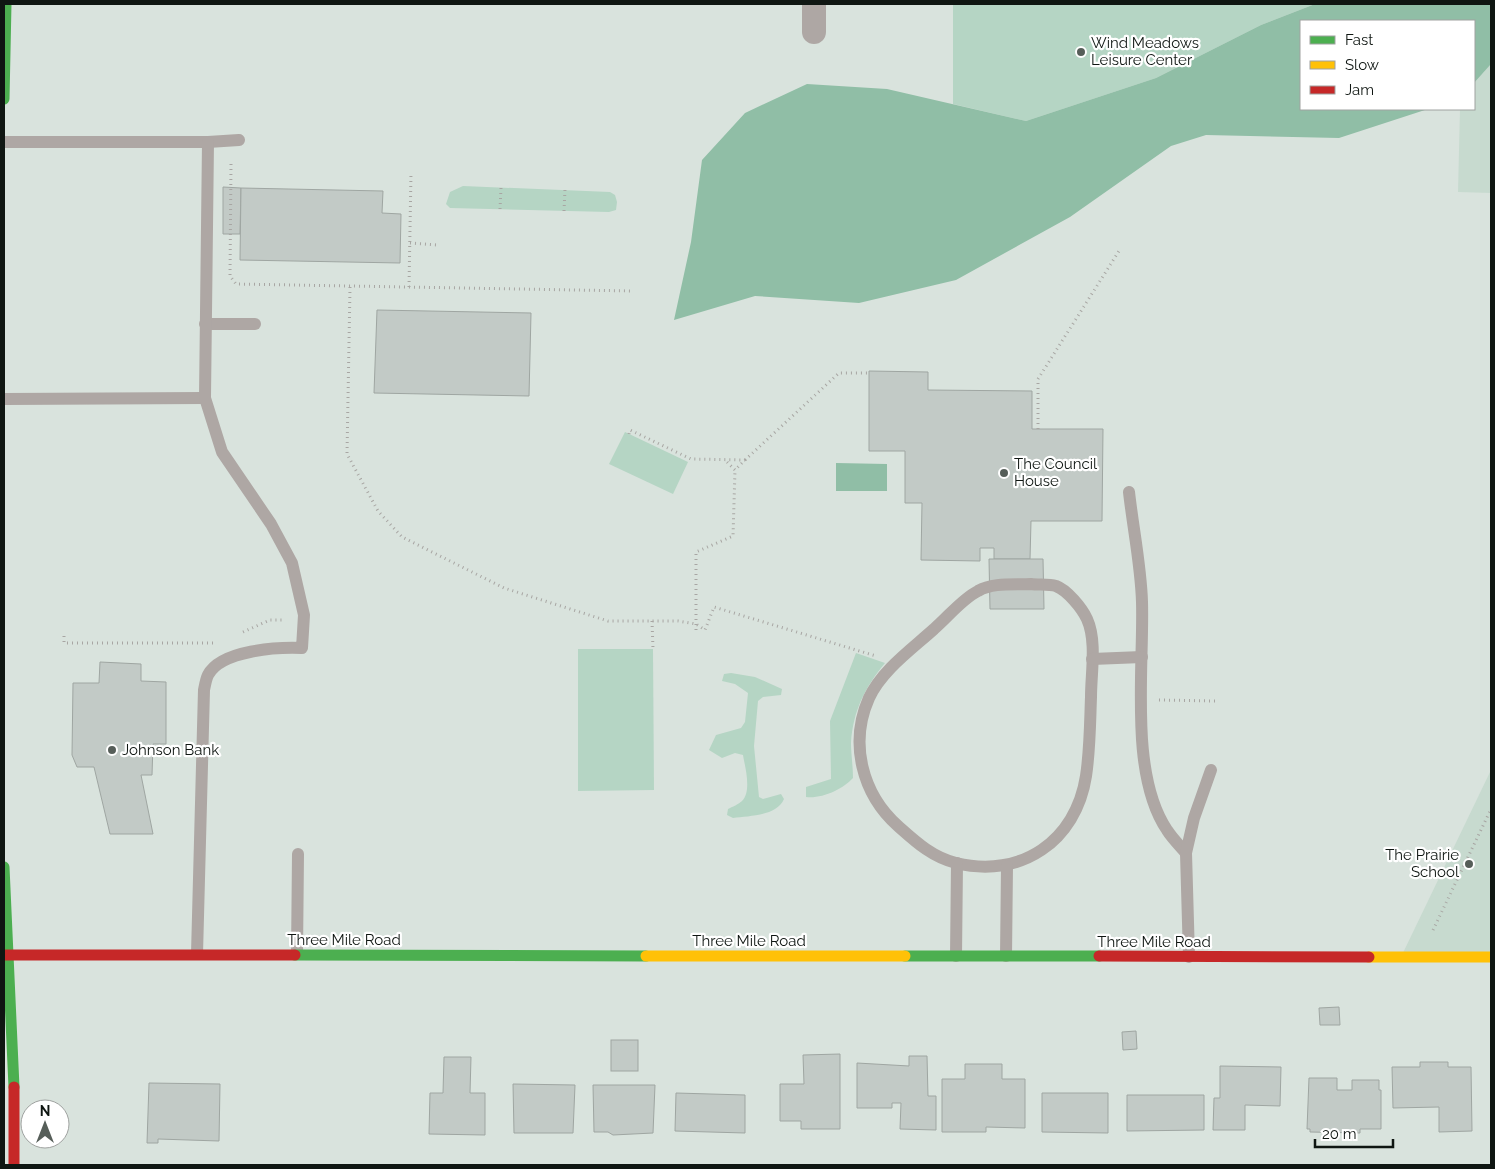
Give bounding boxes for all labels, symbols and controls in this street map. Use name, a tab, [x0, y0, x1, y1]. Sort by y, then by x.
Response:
legend	[1300, 20, 1475, 110]
text: Fast	[1345, 31, 1373, 49]
place label: Wind Meadows Leisure Center	[1091, 34, 1199, 69]
marker: Wind Meadows Leisure Center	[1075, 46, 1087, 58]
text: Slow	[1345, 56, 1379, 74]
text: Jam	[1345, 81, 1374, 99]
place label: The Council House	[1014, 455, 1098, 490]
marker: The Council House	[998, 467, 1010, 479]
place label: Johnson Bank	[122, 741, 219, 759]
marker: Johnson Bank	[106, 744, 118, 756]
place label: The Prairie School	[1385, 846, 1460, 881]
marker: The Prairie School	[1463, 858, 1475, 870]
street label: Three Mile Road	[287, 931, 401, 949]
street label: Three Mile Road	[692, 932, 806, 950]
street label: Three Mile Road	[1097, 933, 1211, 951]
north arrow	[20, 1099, 70, 1149]
text: N	[40, 1103, 50, 1119]
scale bar	[1315, 1116, 1392, 1148]
text: 20 m	[1322, 1125, 1357, 1143]

